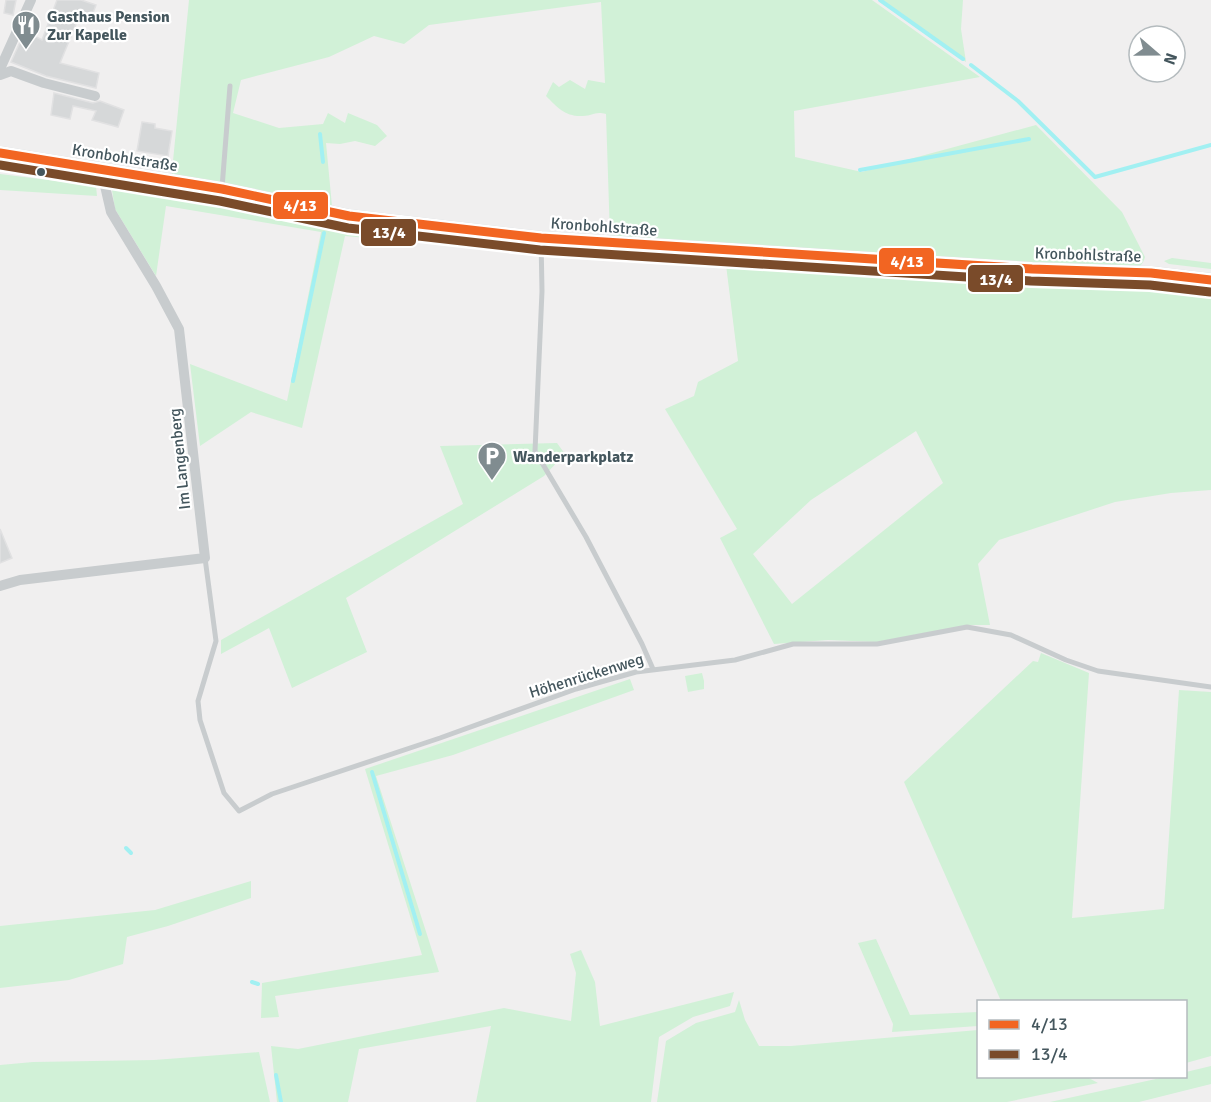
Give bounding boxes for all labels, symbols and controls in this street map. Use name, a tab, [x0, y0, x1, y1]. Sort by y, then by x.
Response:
place label: Gasthaus Pension Zur Kapelle	[47, 7, 170, 45]
restaurant icon: Gasthaus Pension Zur Kapelle	[10, 9, 42, 51]
north arrow	[1127, 24, 1187, 84]
text: N	[1159, 50, 1181, 67]
street label: Kronbohlstraße	[71, 140, 179, 176]
unlabelled marker	[35, 166, 47, 178]
line badge: 4/13	[272, 191, 329, 220]
text: 4/13	[283, 196, 317, 216]
street label: Kronbohlstraße	[550, 213, 658, 241]
line badge: 13/4	[360, 218, 417, 247]
text: 13/4	[372, 223, 406, 243]
street label: Kronbohlstraße	[1034, 243, 1142, 267]
line badge: 4/13	[878, 247, 935, 275]
text: 4/13	[890, 252, 924, 272]
line badge: 13/4	[967, 264, 1024, 293]
text: 13/4	[979, 270, 1013, 290]
street label: Im Langenberg	[165, 407, 195, 511]
parking icon: Wanderparkplatz	[476, 440, 508, 482]
place label: Wanderparkplatz	[513, 447, 634, 467]
street label: Höhenrückenweg	[527, 649, 646, 703]
legend	[977, 1000, 1187, 1078]
text: 4/13	[1031, 1013, 1068, 1035]
text: 13/4	[1031, 1043, 1068, 1065]

